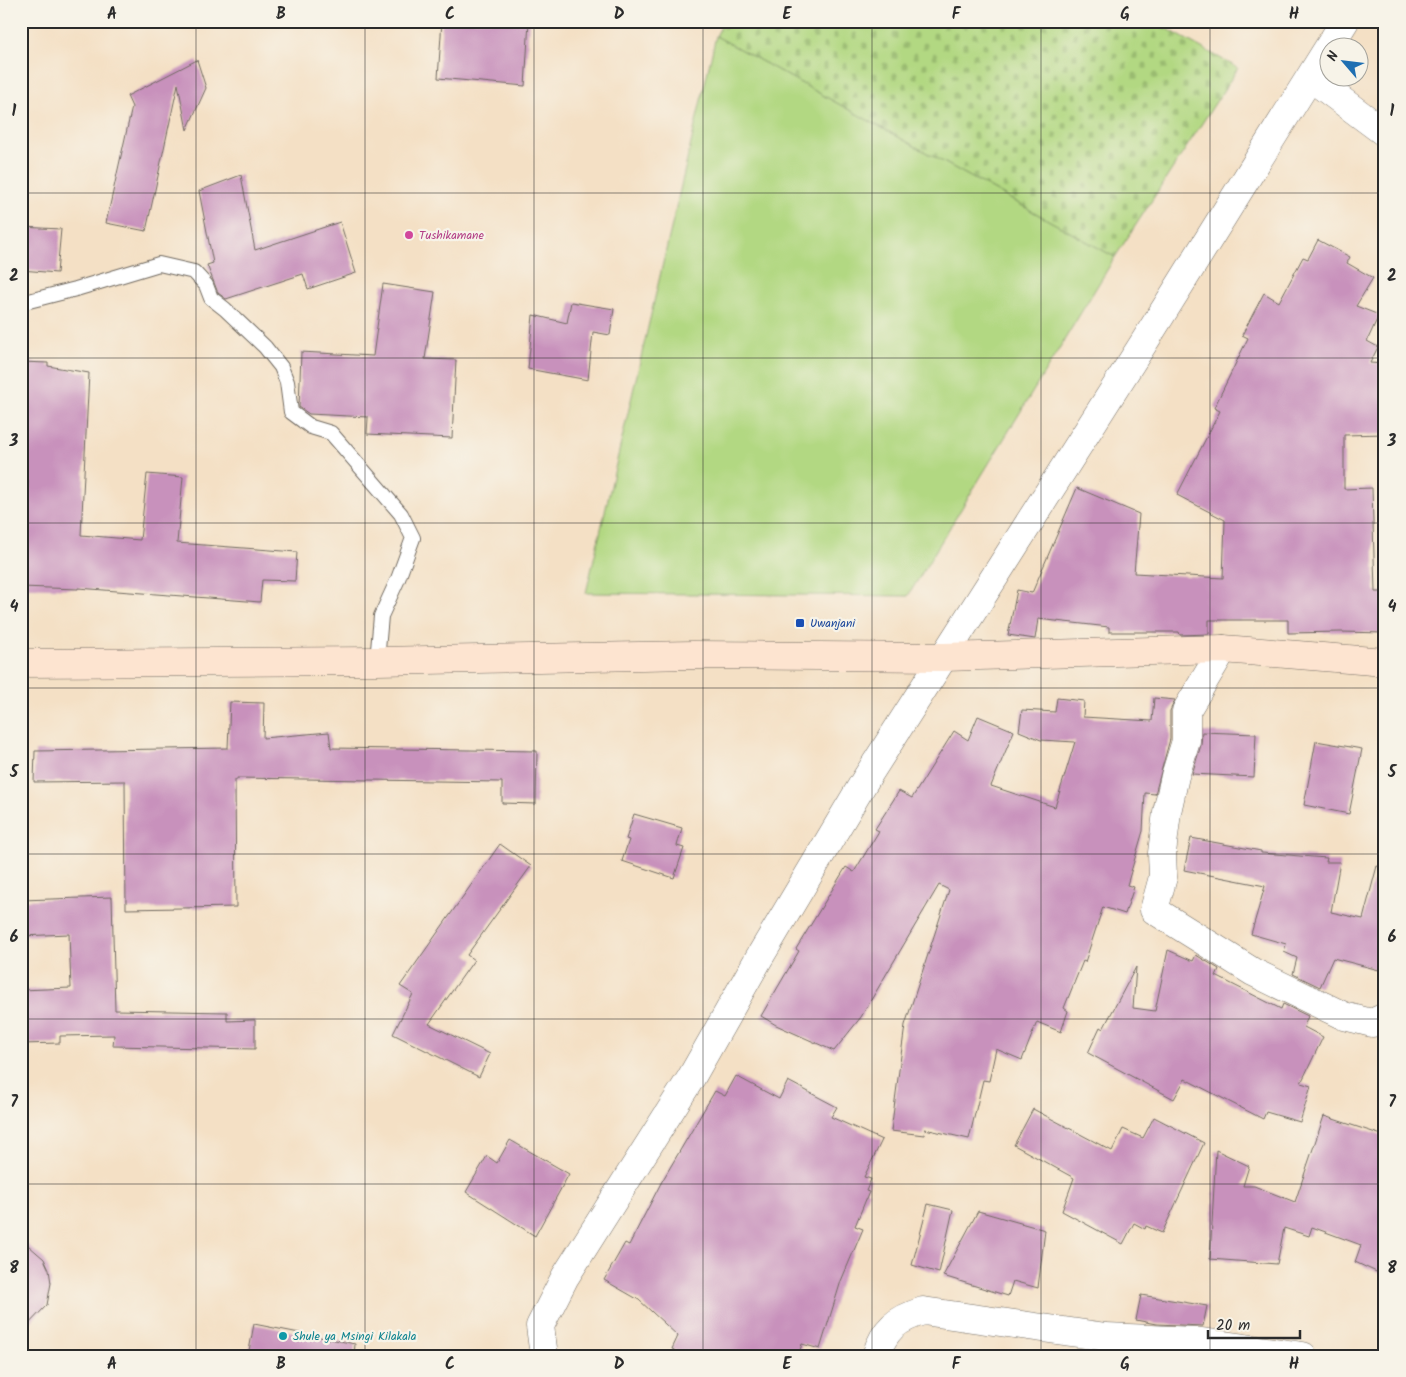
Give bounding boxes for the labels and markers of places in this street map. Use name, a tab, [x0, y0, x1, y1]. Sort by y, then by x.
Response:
place label: Tushikamane	[419, 226, 484, 245]
marker: Tushikamane	[403, 229, 415, 241]
place label: Uwanjani	[810, 614, 856, 633]
marker: Uwanjani	[794, 617, 806, 629]
place label: Shule ya Msingi Kilakala	[293, 1327, 417, 1346]
marker: Shule ya Msingi Kilakala	[277, 1330, 289, 1342]

